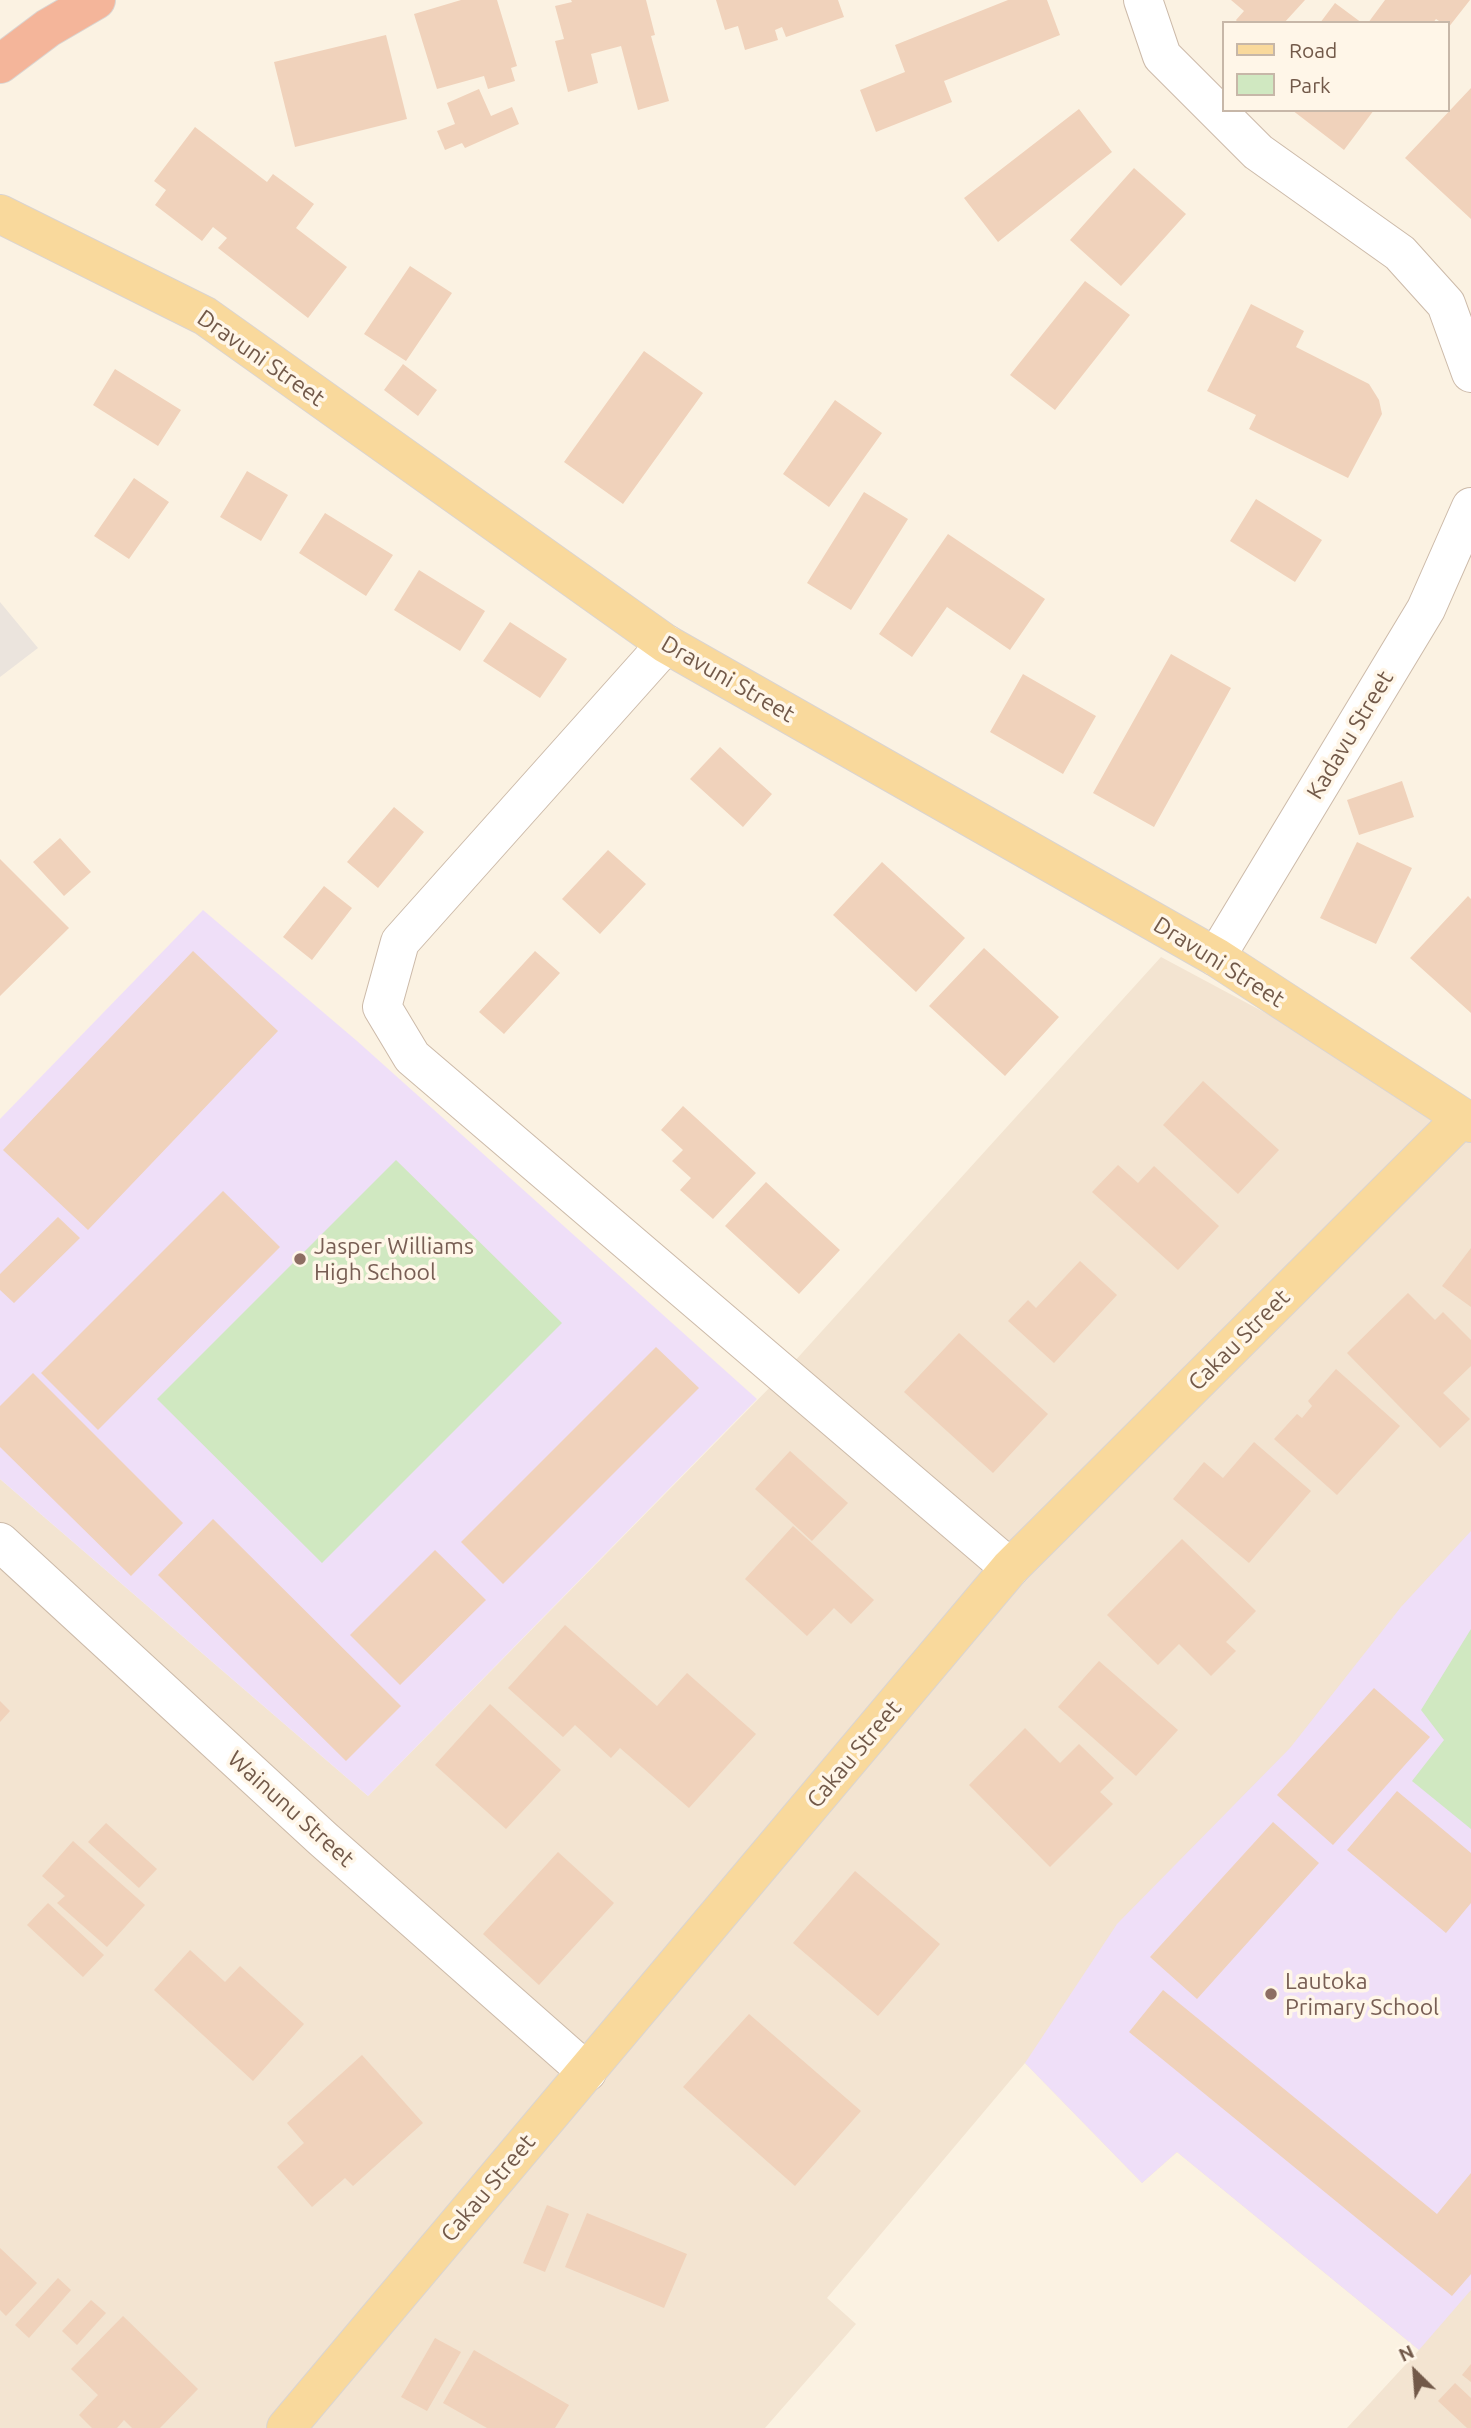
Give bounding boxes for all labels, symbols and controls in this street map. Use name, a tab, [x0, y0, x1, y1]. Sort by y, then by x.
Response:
legend	[1222, 21, 1450, 112]
text: Road	[1289, 38, 1337, 62]
text: Park	[1289, 73, 1331, 97]
street label: Dravuni Street	[192, 304, 330, 412]
street label: Dravuni Street	[656, 630, 800, 728]
street label: Kadavu Street	[1301, 666, 1399, 804]
street label: Dravuni Street	[1148, 911, 1290, 1013]
place label: Jasper Williams High School	[314, 1232, 474, 1286]
marker: Jasper Williams High School	[292, 1251, 308, 1267]
street label: Cakau Street	[1183, 1284, 1295, 1396]
street label: Cakau Street	[801, 1695, 907, 1813]
street label: Wainunu Street	[222, 1745, 360, 1873]
place label: Lautoka Primary School	[1285, 1967, 1439, 2021]
marker: Lautoka Primary School	[1263, 1986, 1279, 2002]
street label: Cakau Street	[435, 2129, 541, 2247]
north arrow	[1380, 2337, 1450, 2407]
text: N	[1395, 2340, 1417, 2366]

